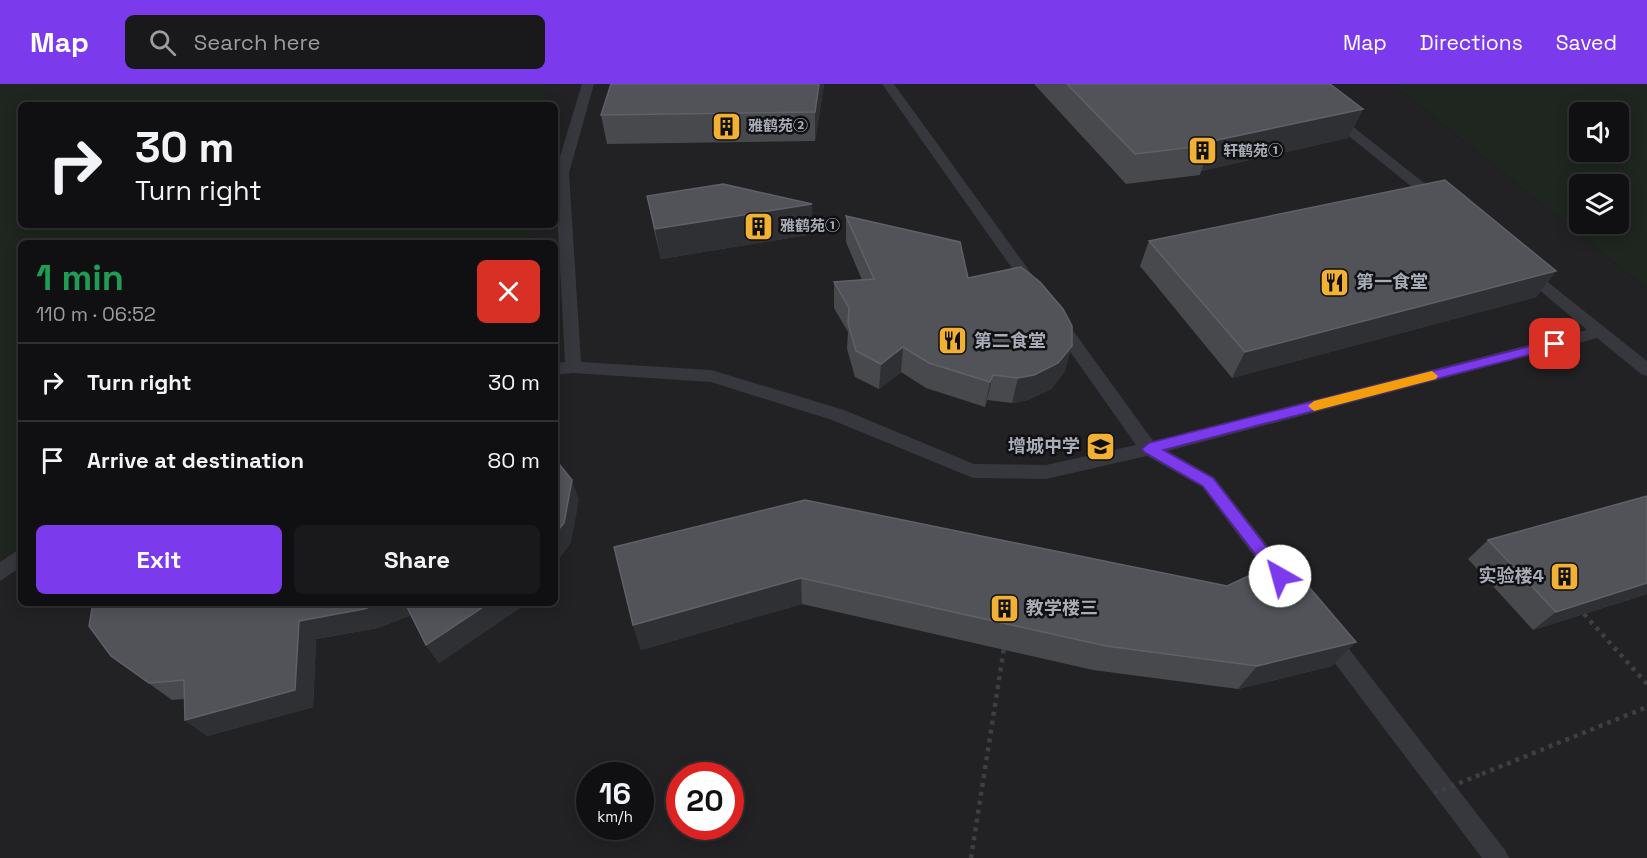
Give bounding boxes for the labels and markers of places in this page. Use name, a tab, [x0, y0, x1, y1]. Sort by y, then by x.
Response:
building icon: 雅鹤苑②	[711, 110, 743, 142]
place label: 雅鹤苑②	[748, 116, 808, 135]
building icon: 轩鹤苑①	[1186, 135, 1218, 167]
place label: 轩鹤苑①	[1223, 141, 1283, 160]
building icon: 雅鹤苑①	[743, 210, 775, 242]
place label: 雅鹤苑①	[780, 216, 840, 235]
restaurant icon: 第一食堂	[1319, 266, 1351, 298]
place label: 第一食堂	[1356, 270, 1428, 293]
pin	[1529, 318, 1580, 369]
restaurant icon: 第二食堂	[937, 325, 969, 357]
place label: 第二食堂	[974, 329, 1046, 352]
school or university icon: 增城中学	[1085, 430, 1117, 462]
place label: 增城中学	[1008, 434, 1080, 457]
building icon: 实验楼4	[1549, 560, 1581, 592]
place label: 实验楼4	[1479, 564, 1545, 587]
building icon: 教学楼三	[989, 592, 1021, 624]
place label: 教学楼三	[1026, 596, 1098, 619]

